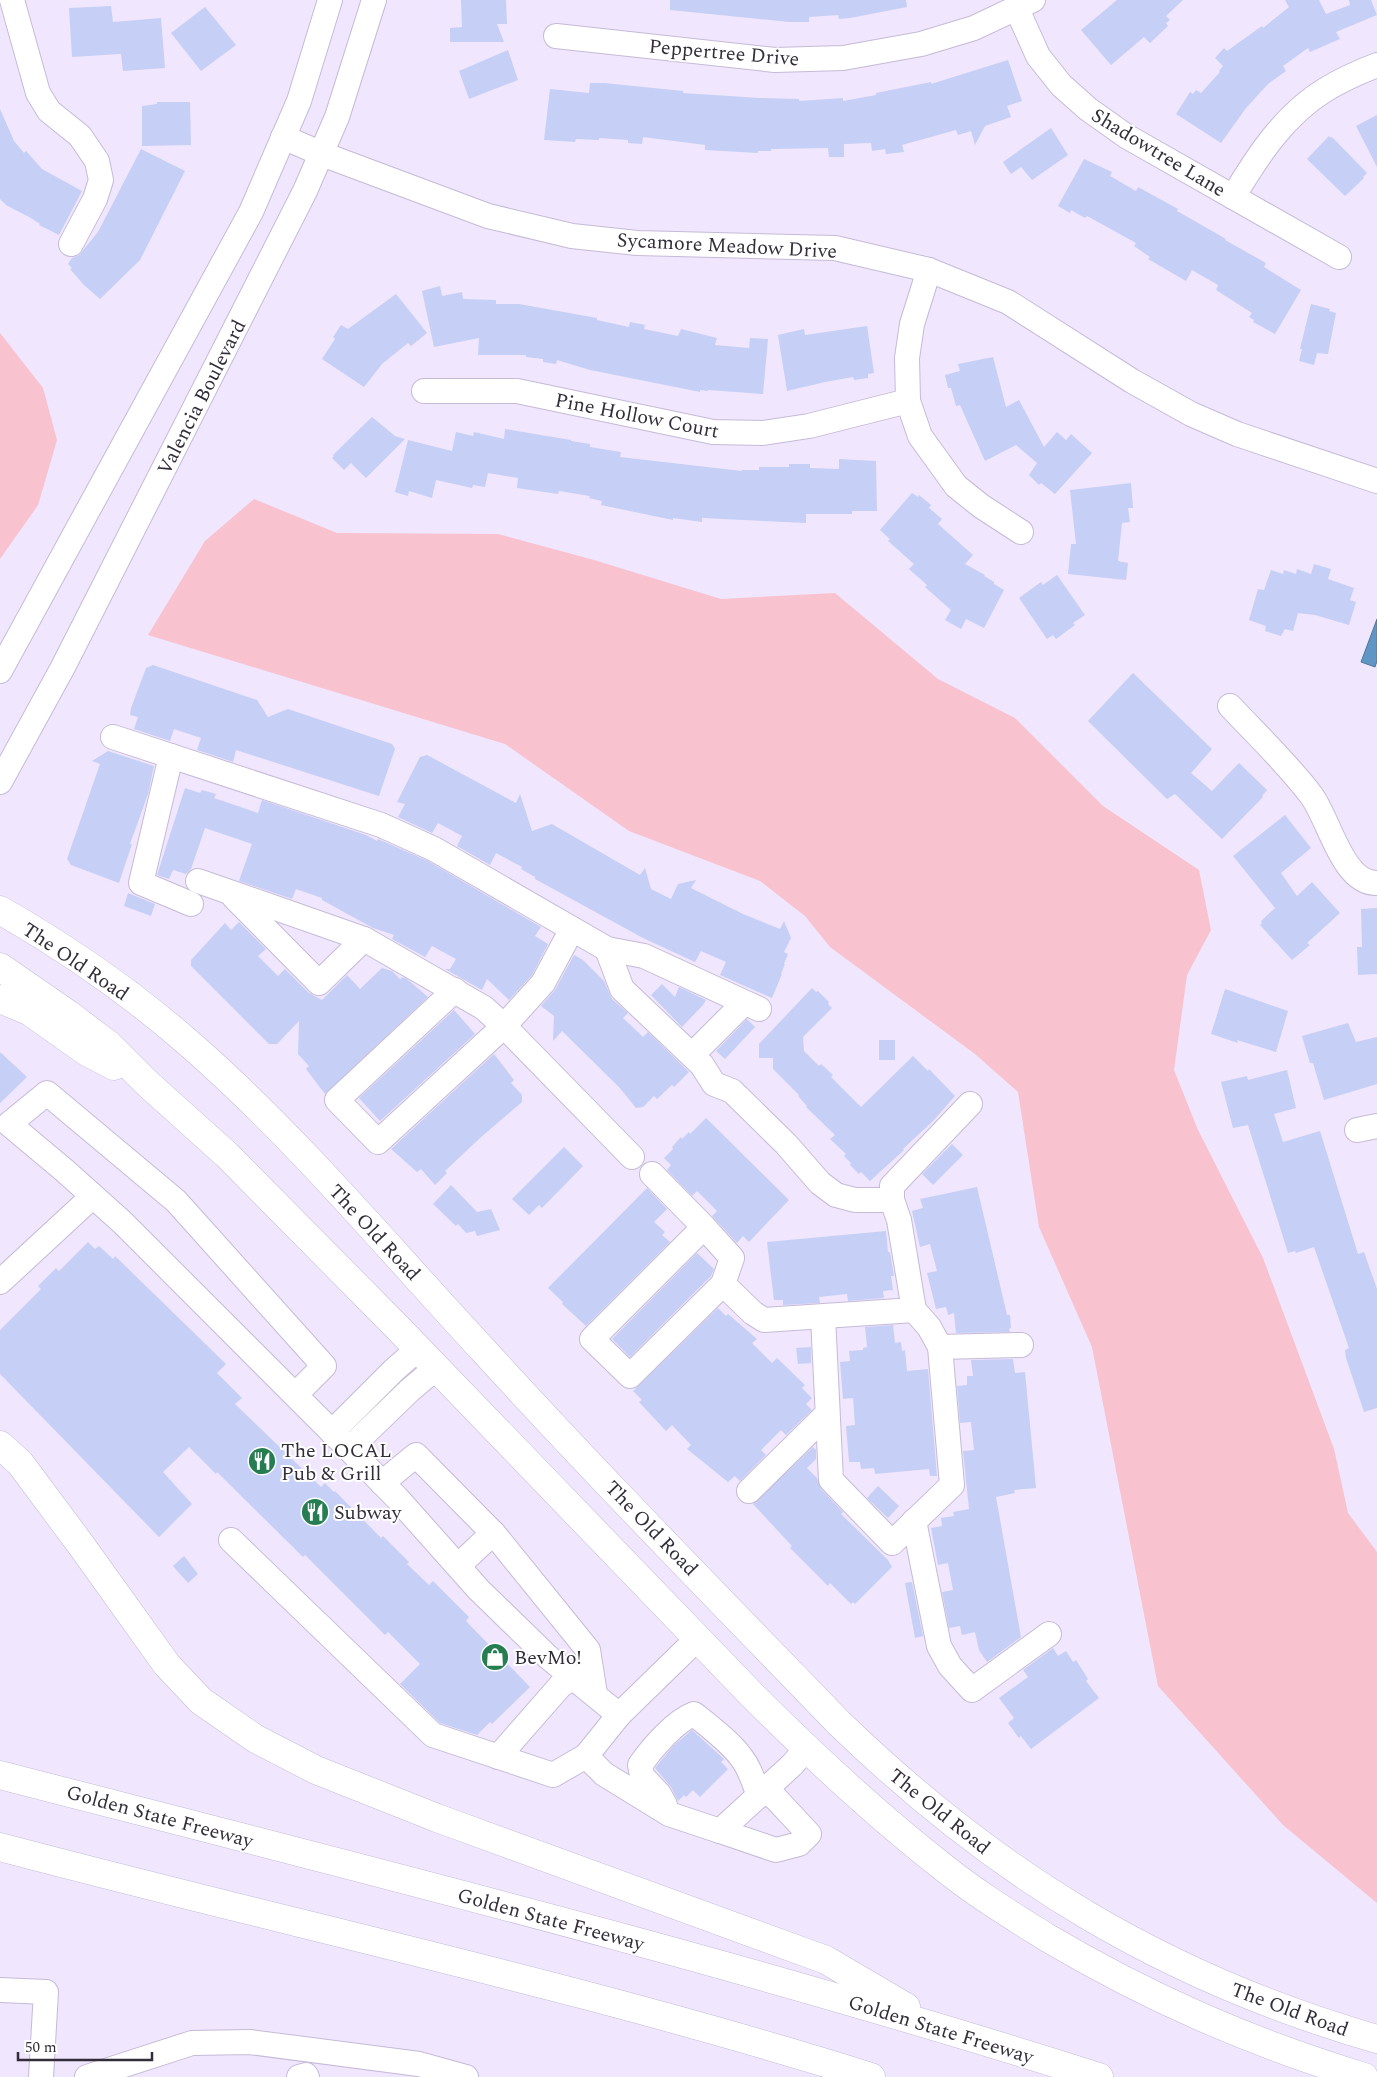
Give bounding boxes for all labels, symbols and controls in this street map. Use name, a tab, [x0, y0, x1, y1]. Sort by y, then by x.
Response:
street label: Peppertree Drive	[647, 31, 800, 75]
street label: Shadowtree Lane	[1085, 101, 1231, 205]
street label: Sycamore Meadow Drive	[616, 225, 838, 267]
street label: Valencia Boulevard	[150, 315, 254, 480]
street label: Pine Hollow Court	[552, 385, 721, 447]
street label: The Old Road	[16, 915, 135, 1009]
street label: The Old Road	[321, 1177, 427, 1288]
place label: The LOCAL Pub & Grill	[281, 1436, 392, 1489]
restaurant icon: The LOCAL Pub & Grill	[247, 1446, 277, 1476]
street label: The Old Road	[598, 1474, 705, 1583]
restaurant icon: Subway	[300, 1497, 330, 1527]
place label: Subway	[334, 1498, 403, 1528]
shop icon: BevMo!	[480, 1642, 510, 1672]
place label: BevMo!	[514, 1643, 582, 1673]
street label: The Old Road	[882, 1761, 997, 1862]
street label: Golden State Freeway	[63, 1778, 258, 1857]
street label: Golden State Freeway	[454, 1881, 649, 1960]
street label: The Old Road	[1227, 1975, 1353, 2045]
street label: Golden State Freeway	[844, 1987, 1038, 2073]
scale bar	[18, 2030, 151, 2062]
text: 50 m	[25, 2036, 57, 2059]

